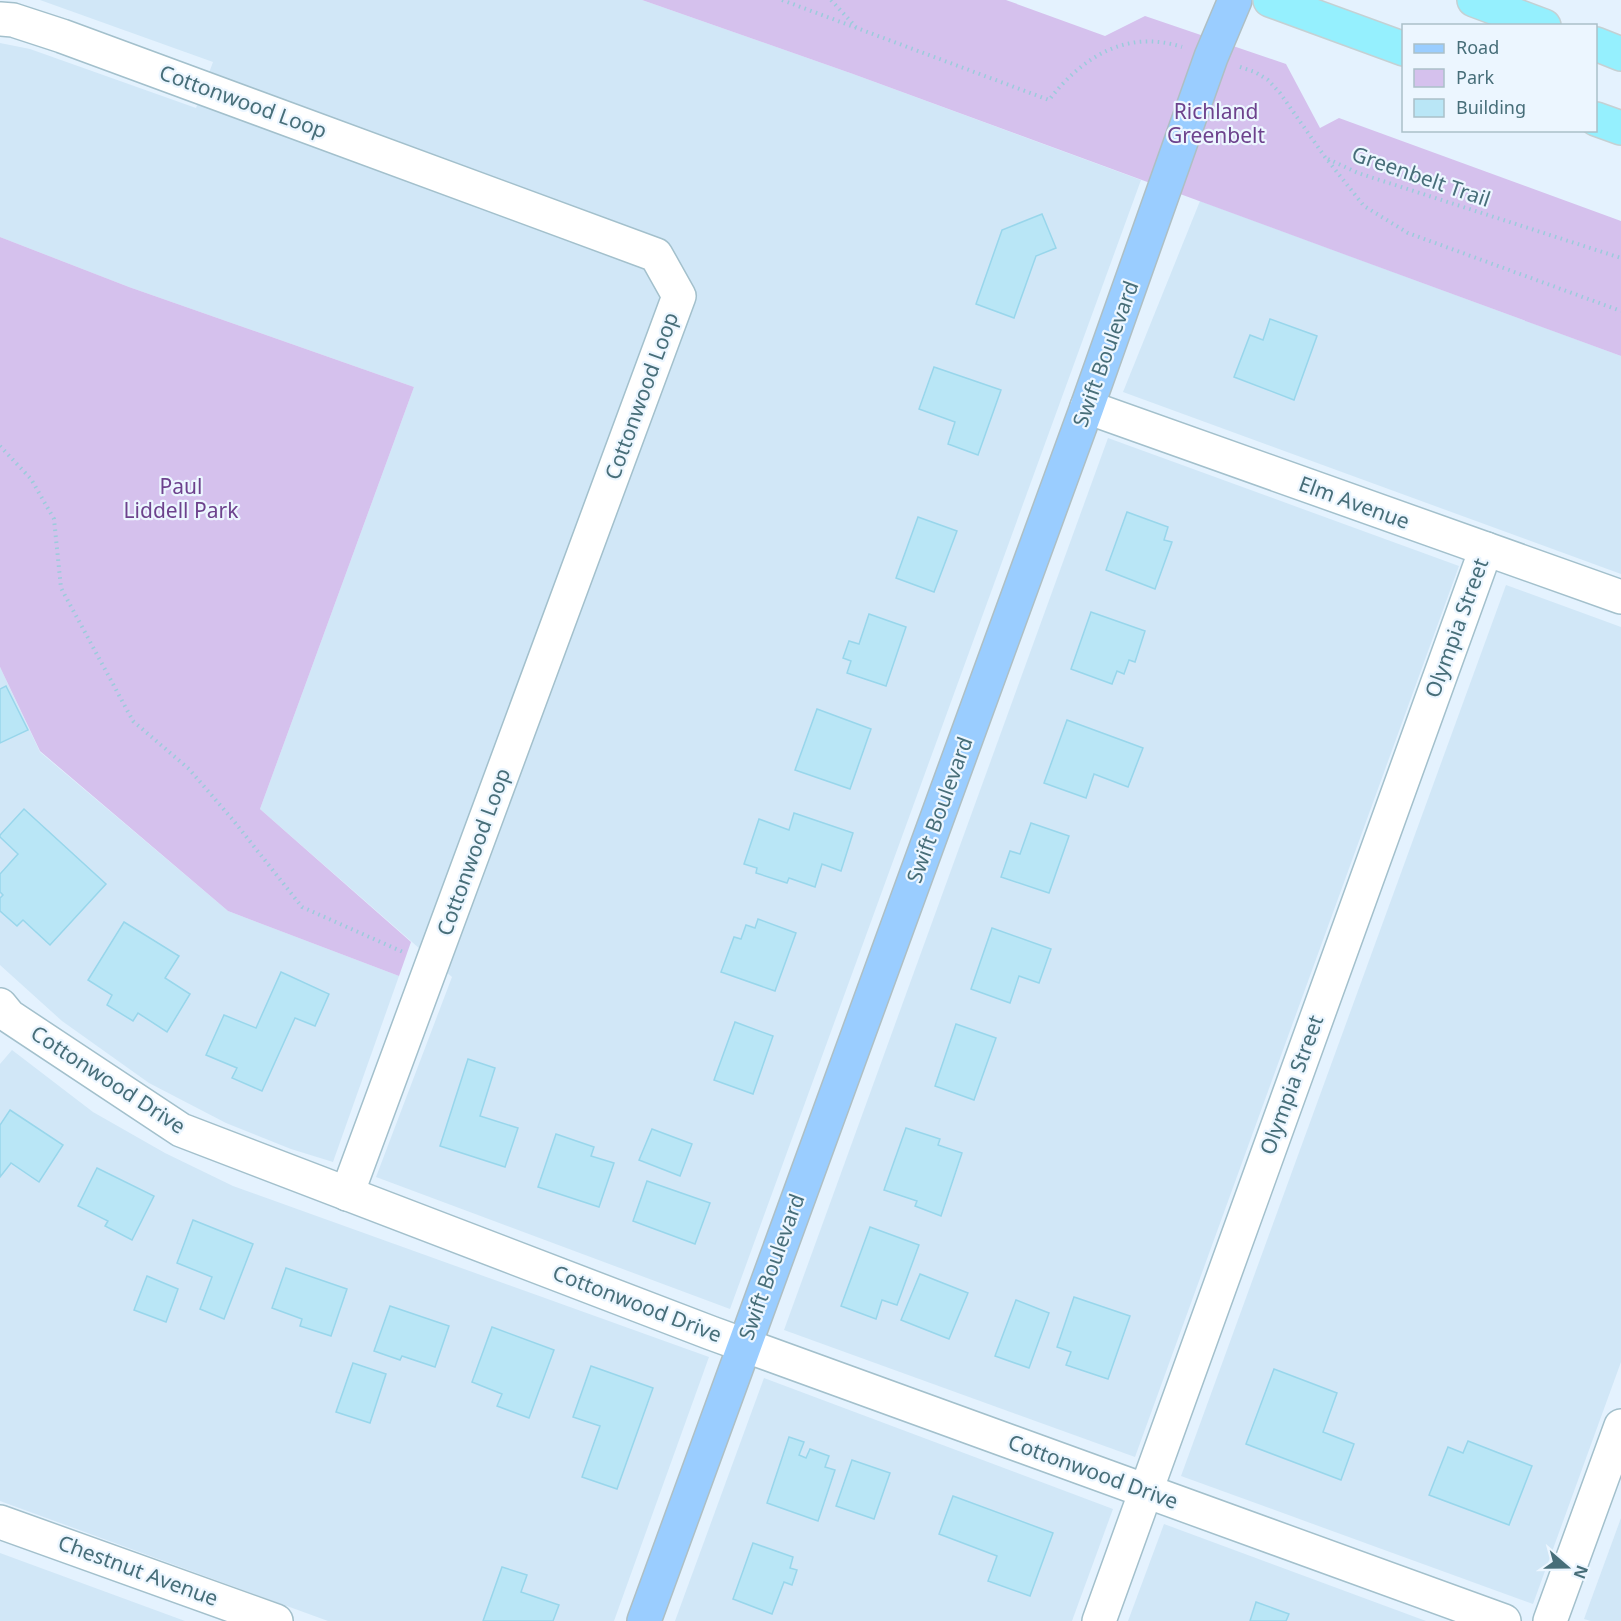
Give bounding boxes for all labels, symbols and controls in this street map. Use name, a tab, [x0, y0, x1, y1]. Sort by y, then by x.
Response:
legend	[1402, 24, 1597, 132]
text: Road	[1456, 35, 1499, 59]
street label: Cottonwood Loop	[156, 58, 331, 144]
text: Park	[1456, 65, 1494, 89]
text: Building	[1456, 95, 1526, 119]
park label: Richland Greenbelt	[1167, 97, 1265, 149]
street label: Greenbelt Trail	[1348, 139, 1494, 213]
street label: Swift Boulevard	[1066, 277, 1144, 431]
street label: Cottonwood Loop	[598, 308, 684, 483]
street label: Elm Avenue	[1295, 469, 1414, 535]
park label: Paul Liddell Park	[124, 472, 239, 524]
street label: Olympia Street	[1418, 554, 1494, 701]
street label: Swift Boulevard	[900, 733, 978, 887]
street label: Cottonwood Loop	[430, 764, 516, 939]
street label: Olympia Street	[1253, 1011, 1329, 1158]
street label: Cottonwood Drive	[26, 1019, 191, 1140]
street label: Swift Boulevard	[732, 1190, 810, 1344]
street label: Cottonwood Drive	[549, 1258, 726, 1348]
street label: Cottonwood Drive	[1004, 1427, 1182, 1515]
street label: Chestnut Avenue	[54, 1528, 222, 1612]
north arrow	[1537, 1537, 1597, 1597]
text: N	[1569, 1562, 1594, 1582]

